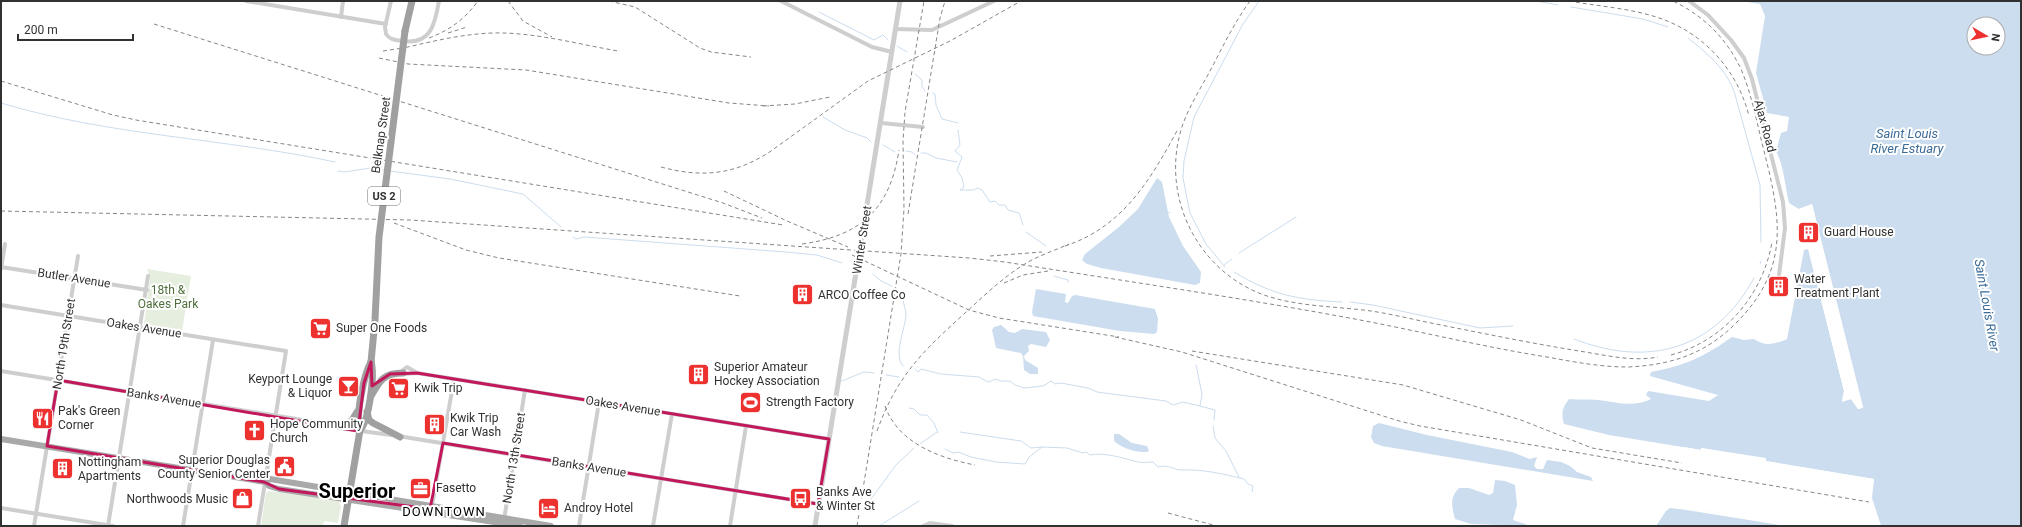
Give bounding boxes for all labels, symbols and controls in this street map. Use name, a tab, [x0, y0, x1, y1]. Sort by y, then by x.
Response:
scale bar	[18, 16, 133, 42]
north arrow	[1966, 16, 2006, 56]
text: 200 m	[24, 23, 58, 37]
text: N	[1988, 33, 2002, 43]
street label: Belknap Street	[369, 96, 393, 174]
street label: Ajax Road	[1751, 98, 1779, 154]
water label: Saint Louis River Estuary	[1871, 126, 1945, 156]
road number: US 2	[368, 187, 400, 205]
street label: Winter Street	[850, 205, 874, 275]
building icon: Guard House	[1795, 219, 1821, 245]
place label: Guard House	[1824, 225, 1894, 239]
water label: Saint Louis River	[1972, 258, 2003, 353]
street label: Butler Avenue	[37, 265, 111, 291]
place label: Water Treatment Plant	[1794, 272, 1880, 300]
building icon: Water Treatment Plant	[1766, 273, 1792, 299]
building icon: ARCO Coffee Co	[789, 282, 815, 308]
park label: 18th & Oakes Park	[138, 283, 199, 311]
place label: ARCO Coffee Co	[818, 288, 906, 302]
street label: North 19th Street	[50, 297, 78, 390]
street label: Oakes Avenue	[106, 315, 182, 341]
supermarket icon: Super One Foods	[308, 315, 334, 341]
place label: Super One Foods	[336, 321, 427, 335]
place label: Superior Amateur Hockey Association	[714, 360, 820, 388]
building icon: Superior Amateur Hockey Association	[686, 361, 712, 387]
place label: Keyport Lounge & Liquor	[248, 372, 332, 400]
bar icon: Keyport Lounge & Liquor	[335, 373, 361, 399]
supermarket icon: Kwik Trip	[385, 375, 411, 401]
place label: Kwik Trip	[414, 381, 463, 395]
street label: Banks Avenue	[126, 385, 202, 411]
sports icon: Strength Factory	[738, 389, 764, 415]
street label: Oakes Avenue	[585, 393, 661, 419]
place label: Strength Factory	[766, 395, 854, 409]
place label: Pak's Green Corner	[58, 404, 120, 432]
restaurant icon: Pak's Green Corner	[29, 405, 55, 431]
place label: Kwik Trip Car Wash	[450, 411, 501, 439]
street label: North 13th Street	[500, 411, 528, 504]
building icon: Kwik Trip Car Wash	[421, 412, 447, 438]
place label: Hope Community Church	[270, 417, 363, 445]
church icon: Hope Community Church	[241, 418, 267, 444]
place label: Superior Douglas County Senior Center	[157, 453, 270, 481]
public building icon: Superior Douglas County Senior Center	[272, 454, 298, 480]
street label: Banks Avenue	[551, 454, 627, 480]
place label: Nottingham Apartments	[78, 455, 141, 483]
building icon: Nottingham Apartments	[49, 456, 75, 482]
office icon: Fasetto	[407, 475, 433, 501]
district label: Superior	[319, 479, 396, 503]
place label: Fasetto	[436, 481, 476, 495]
place label: Banks Ave & Winter St	[816, 485, 875, 513]
shop icon: Northwoods Music	[230, 486, 256, 512]
bus stop icon: Banks Ave & Winter St	[787, 486, 813, 512]
place label: Northwoods Music	[127, 492, 228, 506]
hotel icon: Androy Hotel	[536, 495, 562, 521]
place label: Androy Hotel	[564, 501, 633, 515]
district label: DOWNTOWN	[402, 504, 486, 519]

